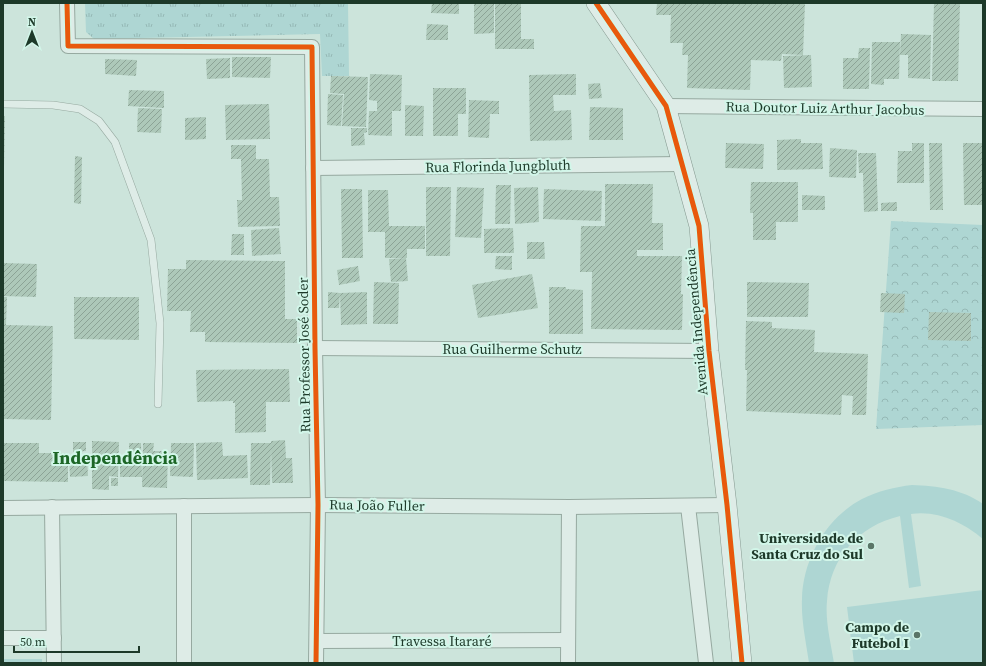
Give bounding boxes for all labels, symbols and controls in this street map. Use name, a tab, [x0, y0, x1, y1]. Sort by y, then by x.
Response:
north arrow	[12, 12, 52, 52]
text: N	[28, 15, 36, 30]
street label: Rua Doutor Luiz Arthur Jacobus	[725, 96, 925, 120]
street label: Rua Florinda Jungbluth	[425, 155, 571, 177]
street label: Avenida Independência	[680, 247, 712, 396]
street label: Rua Professor José Soder	[293, 277, 315, 433]
street label: Rua Guilherme Schutz	[442, 339, 582, 359]
district label: Independência	[52, 445, 178, 470]
street label: Rua João Fuller	[329, 494, 425, 516]
place label: Universidade de Santa Cruz do Sul	[751, 528, 863, 564]
marker: Universidade de Santa Cruz do Sul	[866, 541, 876, 551]
place label: Campo de Futebol I	[845, 617, 909, 653]
scale bar	[14, 628, 139, 654]
marker: Campo de Futebol I	[912, 630, 922, 640]
street label: Travessa Itararé	[392, 631, 492, 651]
text: 50 m	[20, 634, 46, 650]

